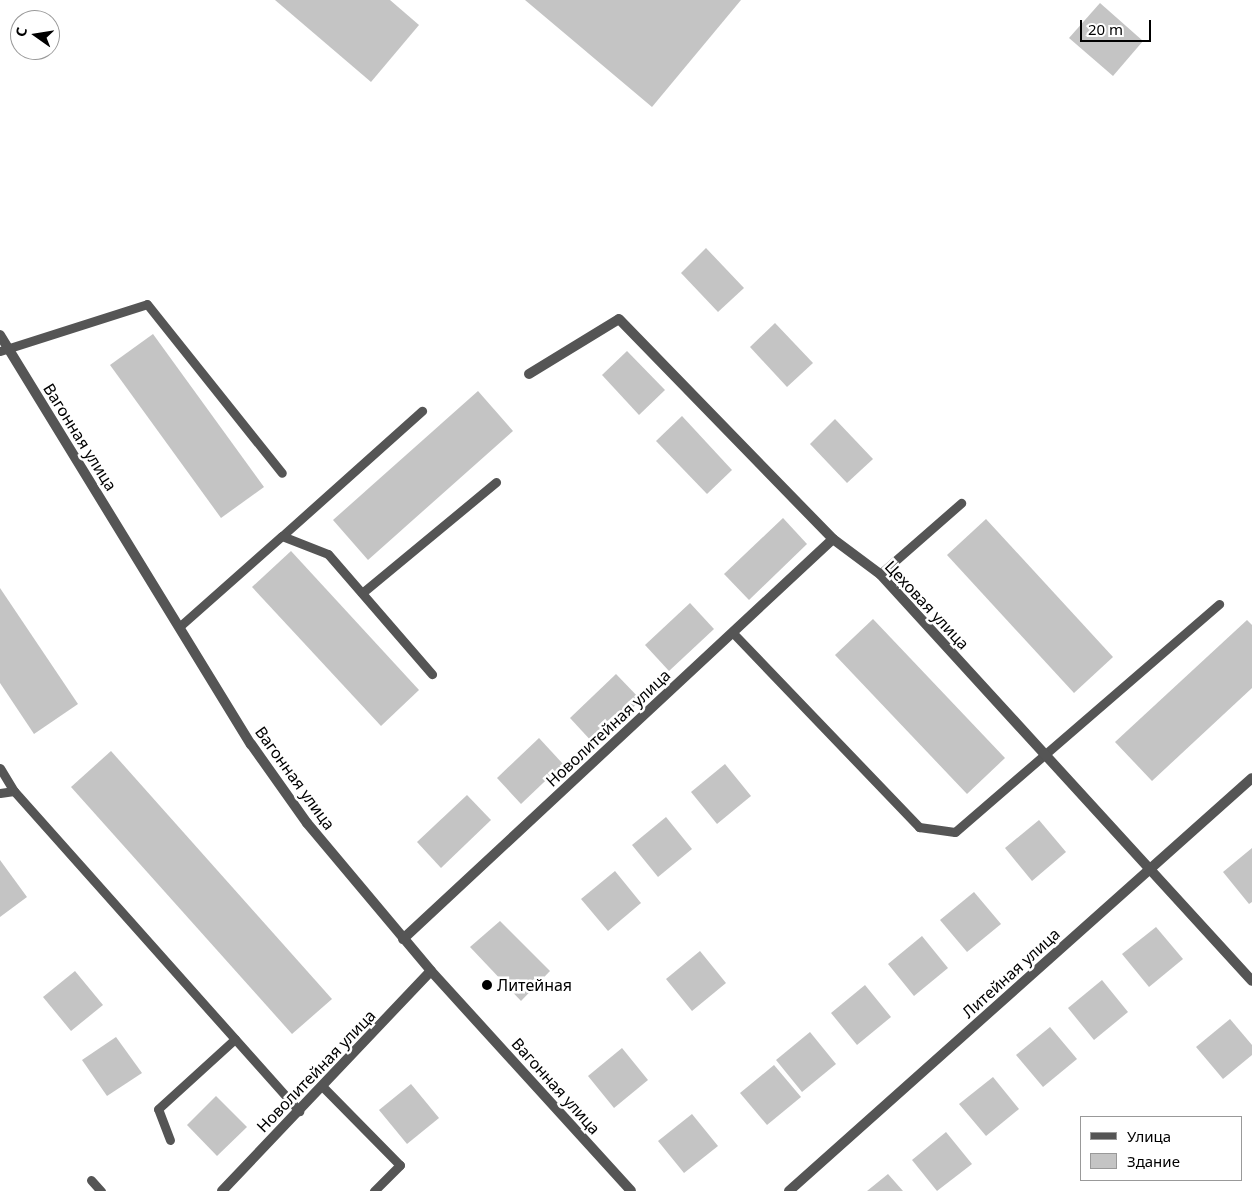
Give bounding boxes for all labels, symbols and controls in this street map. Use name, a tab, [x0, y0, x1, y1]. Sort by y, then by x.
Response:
north arrow	[10, 10, 60, 60]
scale bar	[1082, 10, 1153, 42]
text: 20 m	[1088, 19, 1123, 39]
text: С	[11, 25, 31, 38]
street label: Вагонная улица	[39, 380, 121, 494]
street label: Цеховая улица	[881, 557, 973, 653]
street label: Новолитейная улица	[542, 665, 674, 791]
street label: Вагонная улица	[251, 723, 339, 833]
street label: Литейная улица	[958, 924, 1064, 1022]
place label: Литейная	[497, 975, 572, 995]
marker: Литейная	[481, 979, 493, 991]
street label: Новолитейная улица	[253, 1006, 379, 1136]
street label: Вагонная улица	[508, 1034, 604, 1138]
legend	[1080, 1116, 1242, 1181]
text: Улица	[1127, 1126, 1171, 1146]
text: Здание	[1127, 1151, 1180, 1171]

